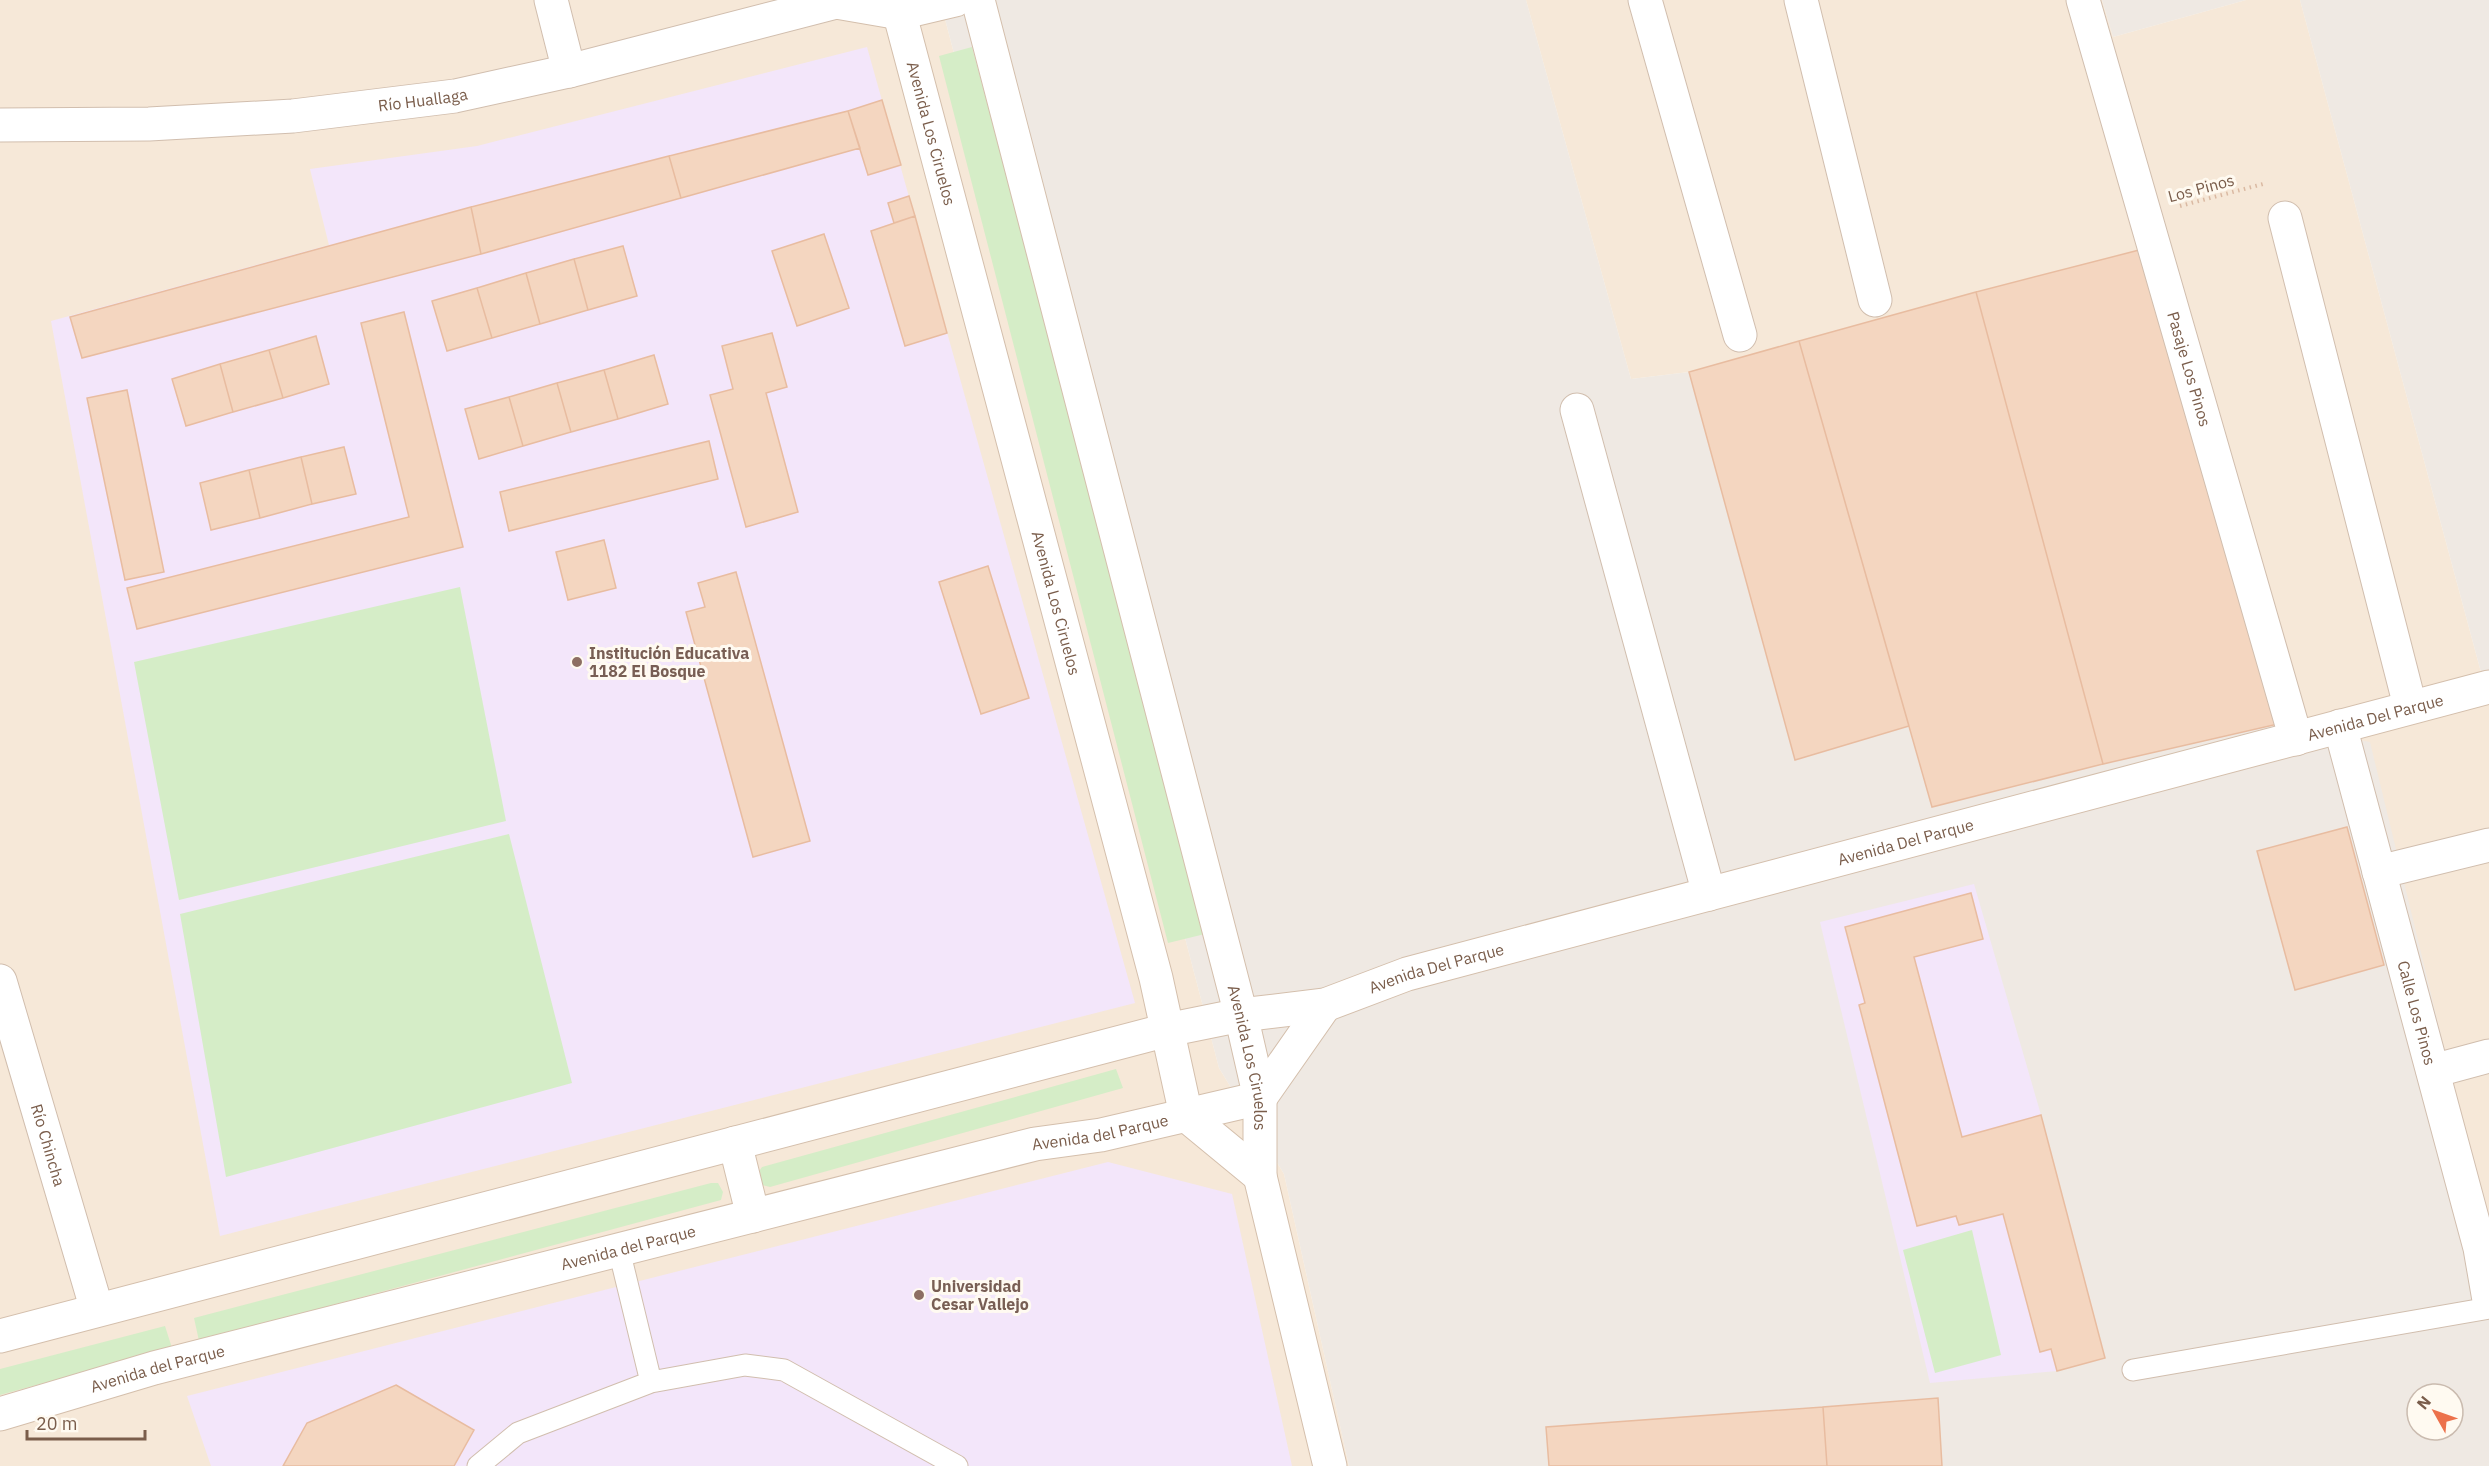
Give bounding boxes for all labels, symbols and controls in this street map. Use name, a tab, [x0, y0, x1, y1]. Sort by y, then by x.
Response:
street label: Avenida Los Ciruelos	[903, 59, 960, 208]
street label: Río Huallaga	[377, 83, 470, 115]
street label: Los Pinos	[2166, 170, 2236, 206]
street label: Pasaje Los Pinos	[2163, 309, 2215, 429]
street label: Avenida Los Ciruelos	[1028, 529, 1085, 677]
place label: Institución Educativa 1182 El Bosque	[589, 643, 749, 681]
marker: Institución Educativa 1182 El Bosque	[570, 655, 584, 669]
street label: Avenida Del Parque	[2305, 690, 2446, 745]
street label: Avenida Del Parque	[1835, 814, 1976, 869]
street label: Avenida Del Parque	[1366, 939, 1506, 998]
street label: Calle Los Pinos	[2393, 958, 2441, 1067]
street label: Avenida Los Ciruelos	[1224, 983, 1270, 1131]
street label: Río Chincha	[27, 1101, 70, 1189]
street label: Avenida del Parque	[1031, 1110, 1171, 1154]
street label: Avenida del Parque	[559, 1221, 698, 1274]
place label: Universidad Cesar Vallejo	[931, 1276, 1029, 1314]
marker: Universidad Cesar Vallejo	[912, 1288, 926, 1302]
street label: Avenida del Parque	[88, 1340, 227, 1396]
north arrow	[2405, 1382, 2465, 1442]
text: N	[2412, 1391, 2435, 1413]
scale bar	[27, 1403, 146, 1441]
text: 20 m	[36, 1412, 78, 1435]

